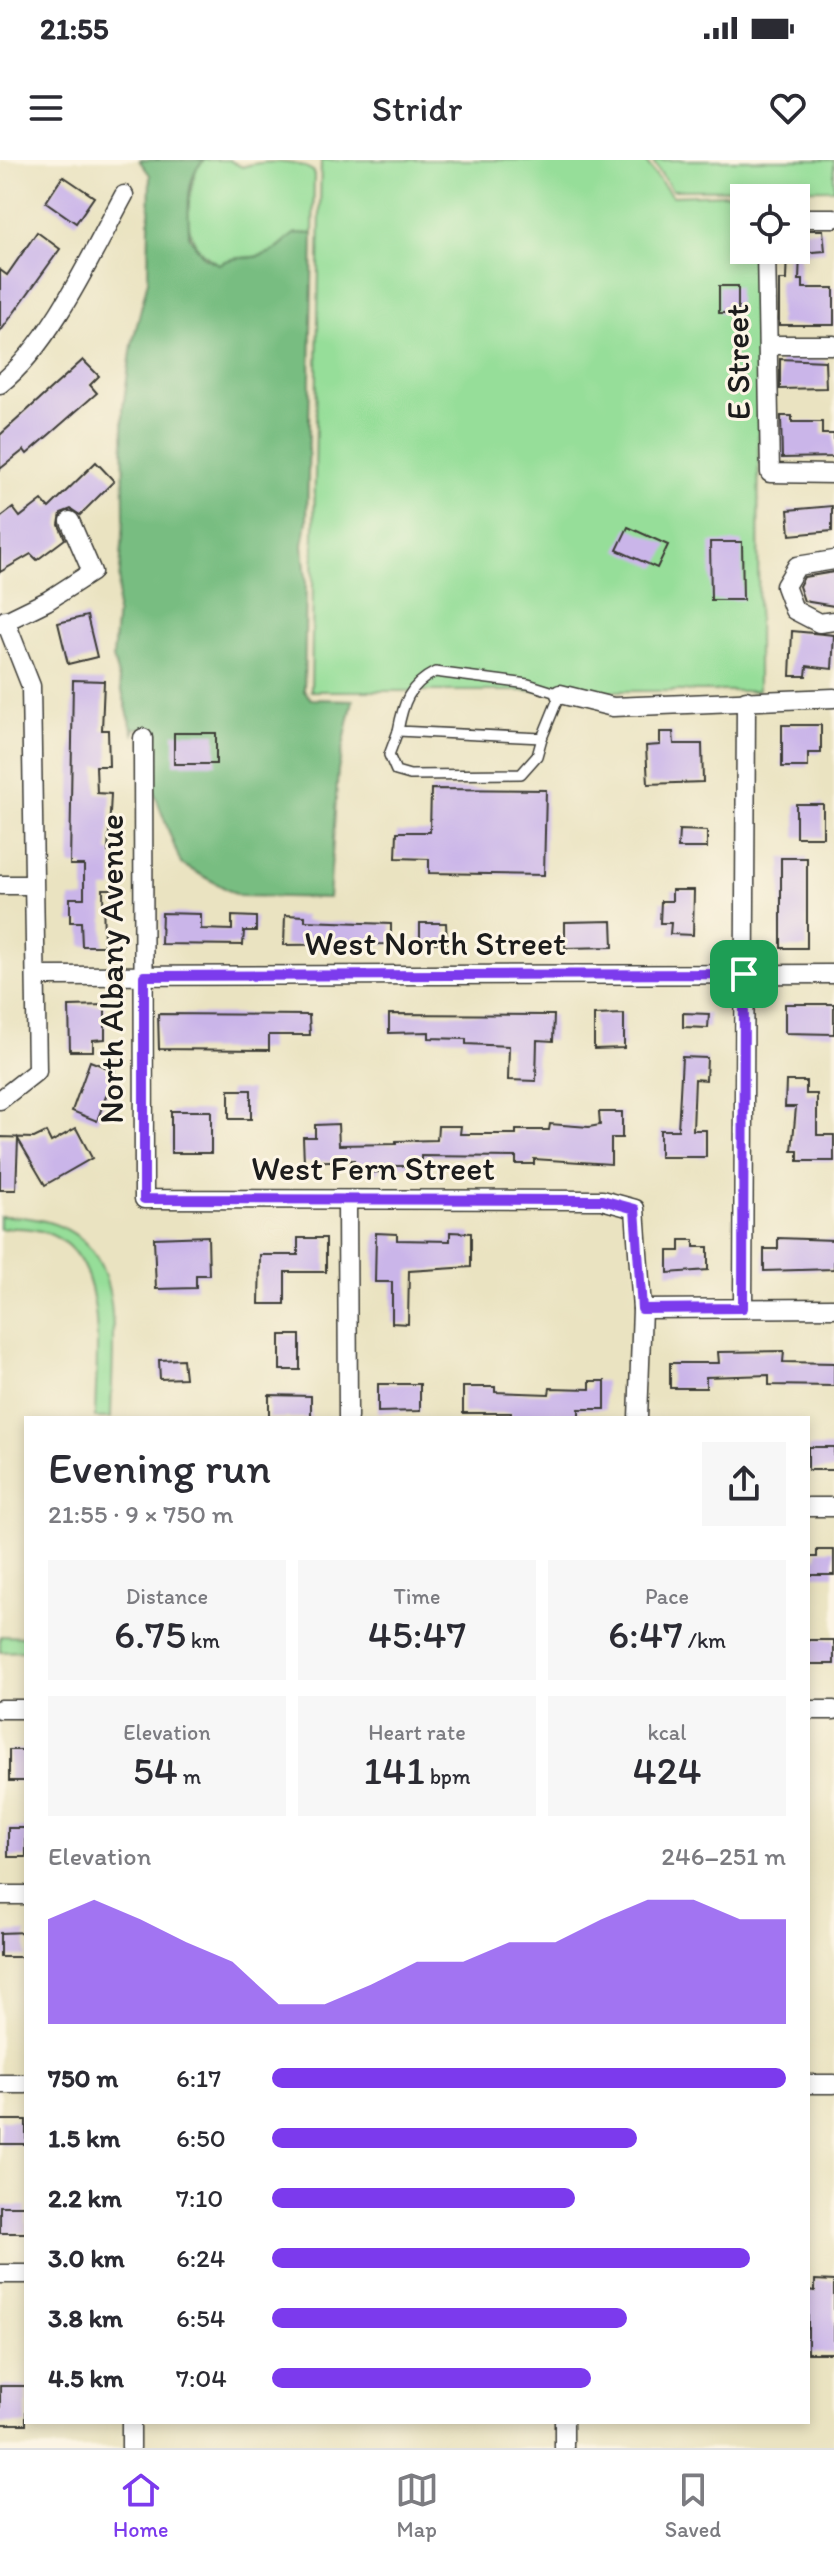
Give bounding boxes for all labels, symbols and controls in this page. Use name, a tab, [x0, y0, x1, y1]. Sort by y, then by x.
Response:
text: 21:55	[40, 10, 109, 47]
icon: menu	[24, 86, 68, 130]
icon: heart	[766, 86, 810, 130]
text: Stridr	[372, 87, 462, 130]
map controls	[730, 184, 810, 264]
button: locate	[730, 184, 810, 264]
street label: E Street	[716, 304, 759, 420]
street label: North Albany Avenue	[91, 814, 132, 1124]
street label: West North Street	[304, 923, 566, 964]
pin	[710, 940, 778, 1008]
icon: arrive	[722, 952, 766, 996]
street label: West Fern Street	[251, 1148, 495, 1189]
text: Evening run	[48, 1441, 271, 1494]
button: share	[702, 1442, 786, 1526]
text: 21:55 · 9 × 750 m	[48, 1498, 234, 1530]
text: Distance	[126, 1583, 208, 1610]
text: Time	[394, 1583, 440, 1610]
text: Pace	[645, 1583, 689, 1610]
text: 6.75	[114, 1610, 186, 1658]
text: 45:47	[368, 1610, 466, 1658]
text: 6:47	[608, 1610, 683, 1658]
text: km	[186, 1627, 220, 1654]
text: /km	[683, 1627, 726, 1654]
text: Elevation	[123, 1719, 211, 1746]
text: Heart rate	[368, 1719, 466, 1746]
text: kcal	[647, 1719, 687, 1746]
text: 54	[133, 1746, 178, 1794]
text: 141	[364, 1746, 425, 1794]
text: 424	[632, 1746, 702, 1794]
text: m	[178, 1763, 201, 1790]
text: bpm	[425, 1763, 470, 1790]
text: Elevation	[48, 1840, 151, 1872]
text: 246–251 m	[661, 1840, 786, 1872]
text: 750 m	[48, 2062, 118, 2094]
text: 6:17	[176, 2062, 221, 2094]
text: 1.5 km	[48, 2122, 120, 2154]
text: 6:50	[176, 2122, 226, 2154]
text: 2.2 km	[48, 2182, 122, 2214]
text: 7:10	[176, 2182, 223, 2214]
text: 3.0 km	[48, 2242, 125, 2274]
text: 6:24	[176, 2242, 225, 2274]
text: 3.8 km	[48, 2302, 123, 2334]
text: 6:54	[176, 2302, 225, 2334]
text: 4.5 km	[48, 2362, 124, 2394]
text: 7:04	[176, 2362, 227, 2394]
tab: Home	[113, 2468, 169, 2543]
tab: Map	[395, 2468, 439, 2543]
tab: Saved	[665, 2468, 721, 2543]

